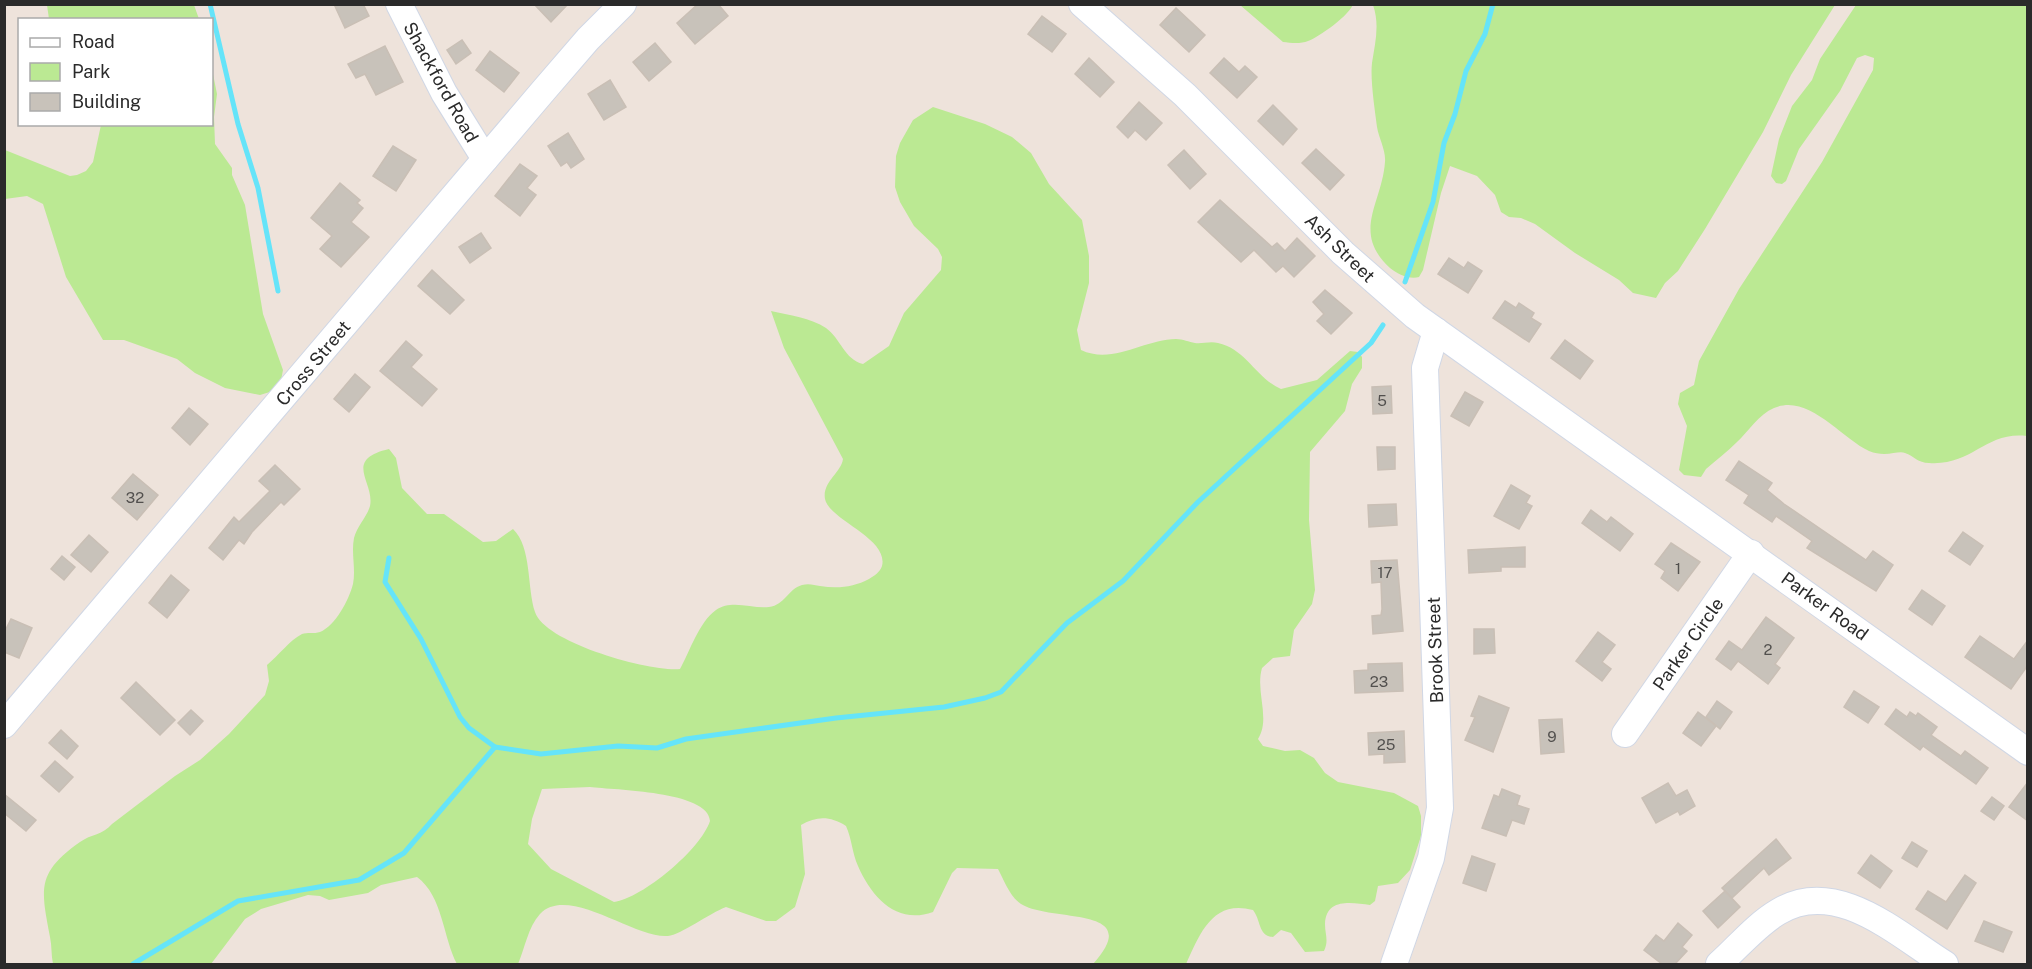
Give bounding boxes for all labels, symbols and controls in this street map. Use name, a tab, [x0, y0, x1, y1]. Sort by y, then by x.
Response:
legend	[18, 18, 213, 126]
street label: Shackford Road	[399, 18, 483, 146]
text: Road	[72, 31, 115, 52]
text: Park	[72, 61, 110, 82]
text: Building	[72, 91, 141, 112]
street label: Ash Street	[1301, 210, 1379, 286]
street label: Cross Street	[271, 316, 355, 410]
house number: 5	[1377, 392, 1387, 409]
house number: 32	[126, 489, 144, 506]
house number: 1	[1675, 560, 1681, 577]
house number: 17	[1377, 564, 1393, 581]
street label: Parker Road	[1777, 567, 1873, 645]
street label: Parker Circle	[1648, 594, 1728, 694]
street label: Brook Street	[1423, 596, 1447, 704]
house number: 2	[1764, 641, 1773, 658]
house number: 23	[1370, 673, 1388, 690]
house number: 9	[1547, 728, 1557, 745]
house number: 25	[1377, 736, 1395, 753]

